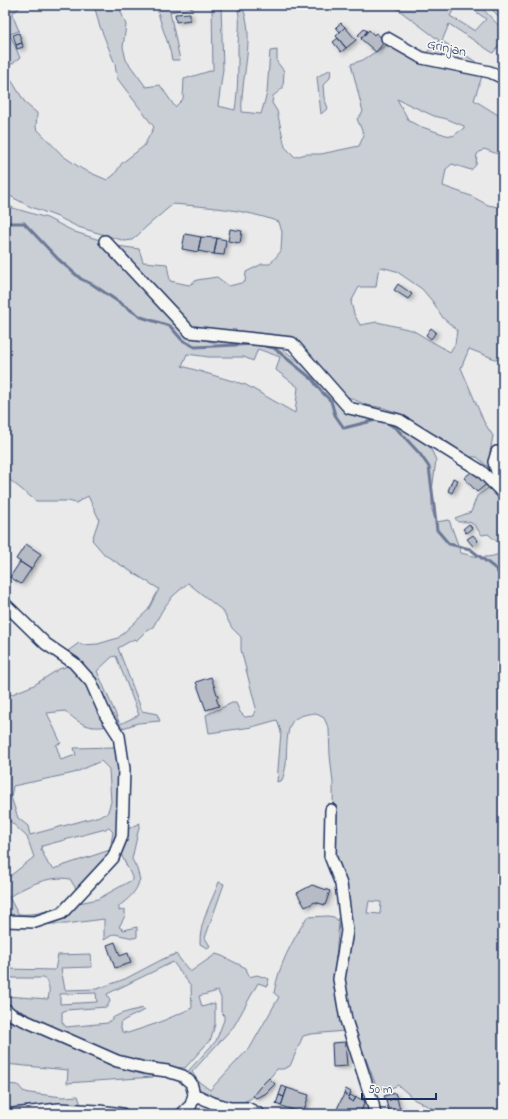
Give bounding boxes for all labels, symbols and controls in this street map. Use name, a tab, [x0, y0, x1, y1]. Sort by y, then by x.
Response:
street label: Grinjan	[425, 34, 469, 63]
scale bar	[362, 1075, 436, 1101]
text: 50 m	[368, 1081, 392, 1099]

